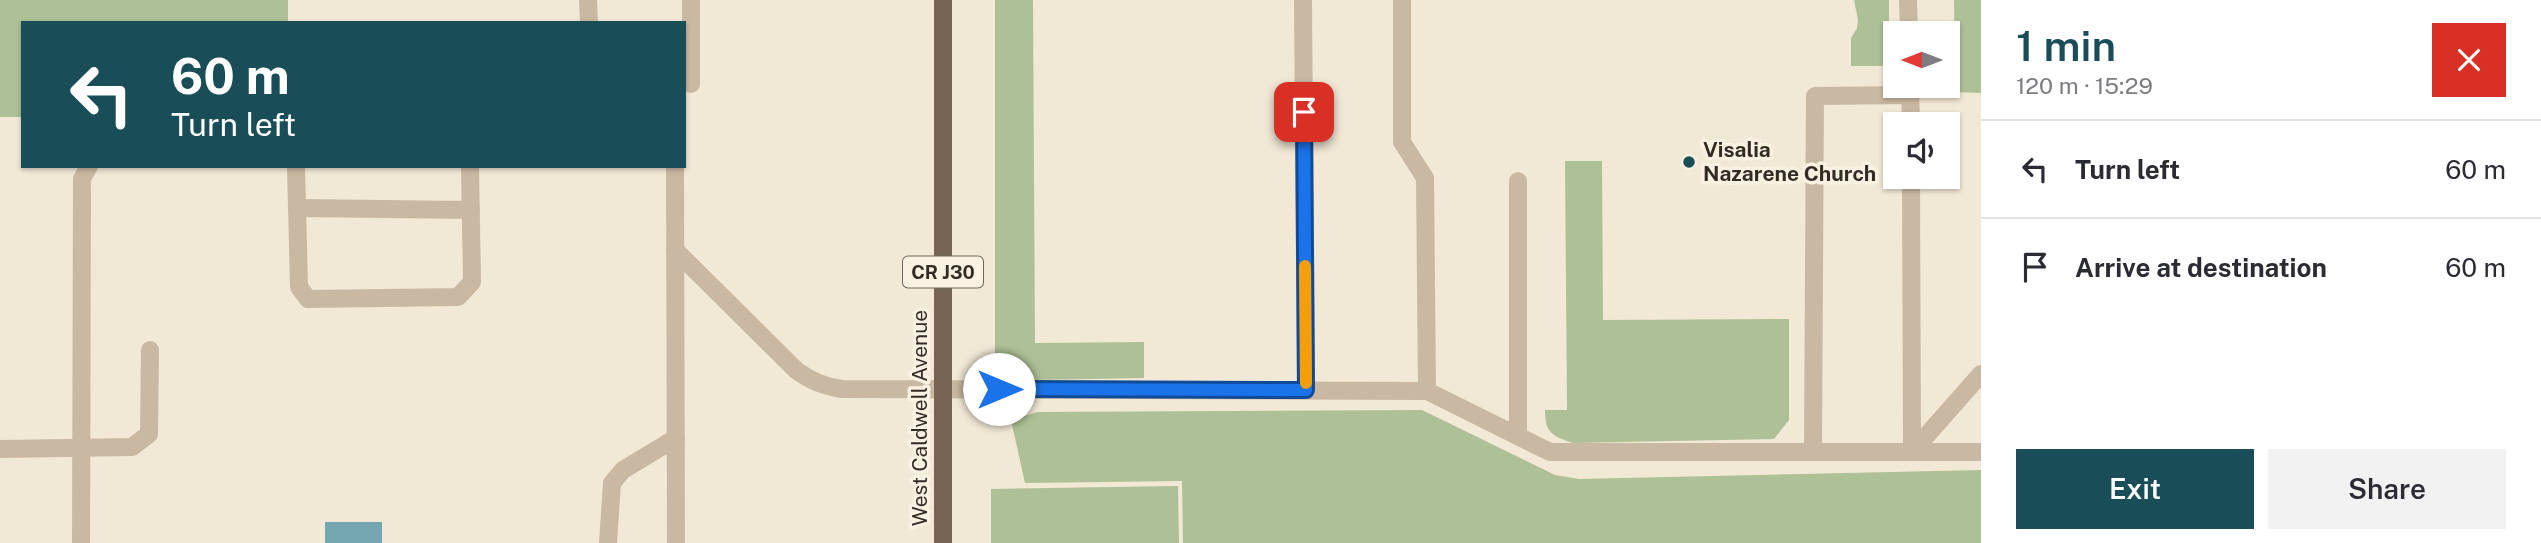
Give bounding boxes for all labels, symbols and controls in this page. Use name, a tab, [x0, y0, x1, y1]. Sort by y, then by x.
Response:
north arrow	[1883, 21, 1960, 98]
map controls	[1883, 21, 1960, 189]
text: 1 min	[2016, 21, 2116, 70]
button: close	[2432, 23, 2506, 97]
text: 60 m	[171, 47, 290, 105]
icon: left	[56, 49, 147, 140]
text: 120 m · 15:29	[2016, 72, 2153, 99]
pin	[1274, 82, 1334, 142]
icon: arrive	[1285, 93, 1323, 131]
text: Turn left	[171, 106, 296, 143]
button: sound	[1883, 112, 1960, 189]
place label: Visalia Nazarene Church	[1703, 137, 1876, 186]
icon: left	[2016, 150, 2054, 188]
marker: Visalia Nazarene Church	[1681, 154, 1697, 170]
text: Turn left	[2075, 154, 2180, 185]
text: 60 m	[2445, 154, 2506, 185]
icon: arrive	[2016, 248, 2054, 286]
text: Arrive at destination	[2075, 252, 2327, 283]
text: 60 m	[2445, 252, 2506, 283]
road number: CR J30	[903, 256, 983, 288]
street label: West Caldwell Avenue	[907, 310, 932, 526]
position arrow	[962, 352, 1036, 426]
button: Exit	[2016, 449, 2254, 529]
button: Share	[2268, 449, 2506, 529]

